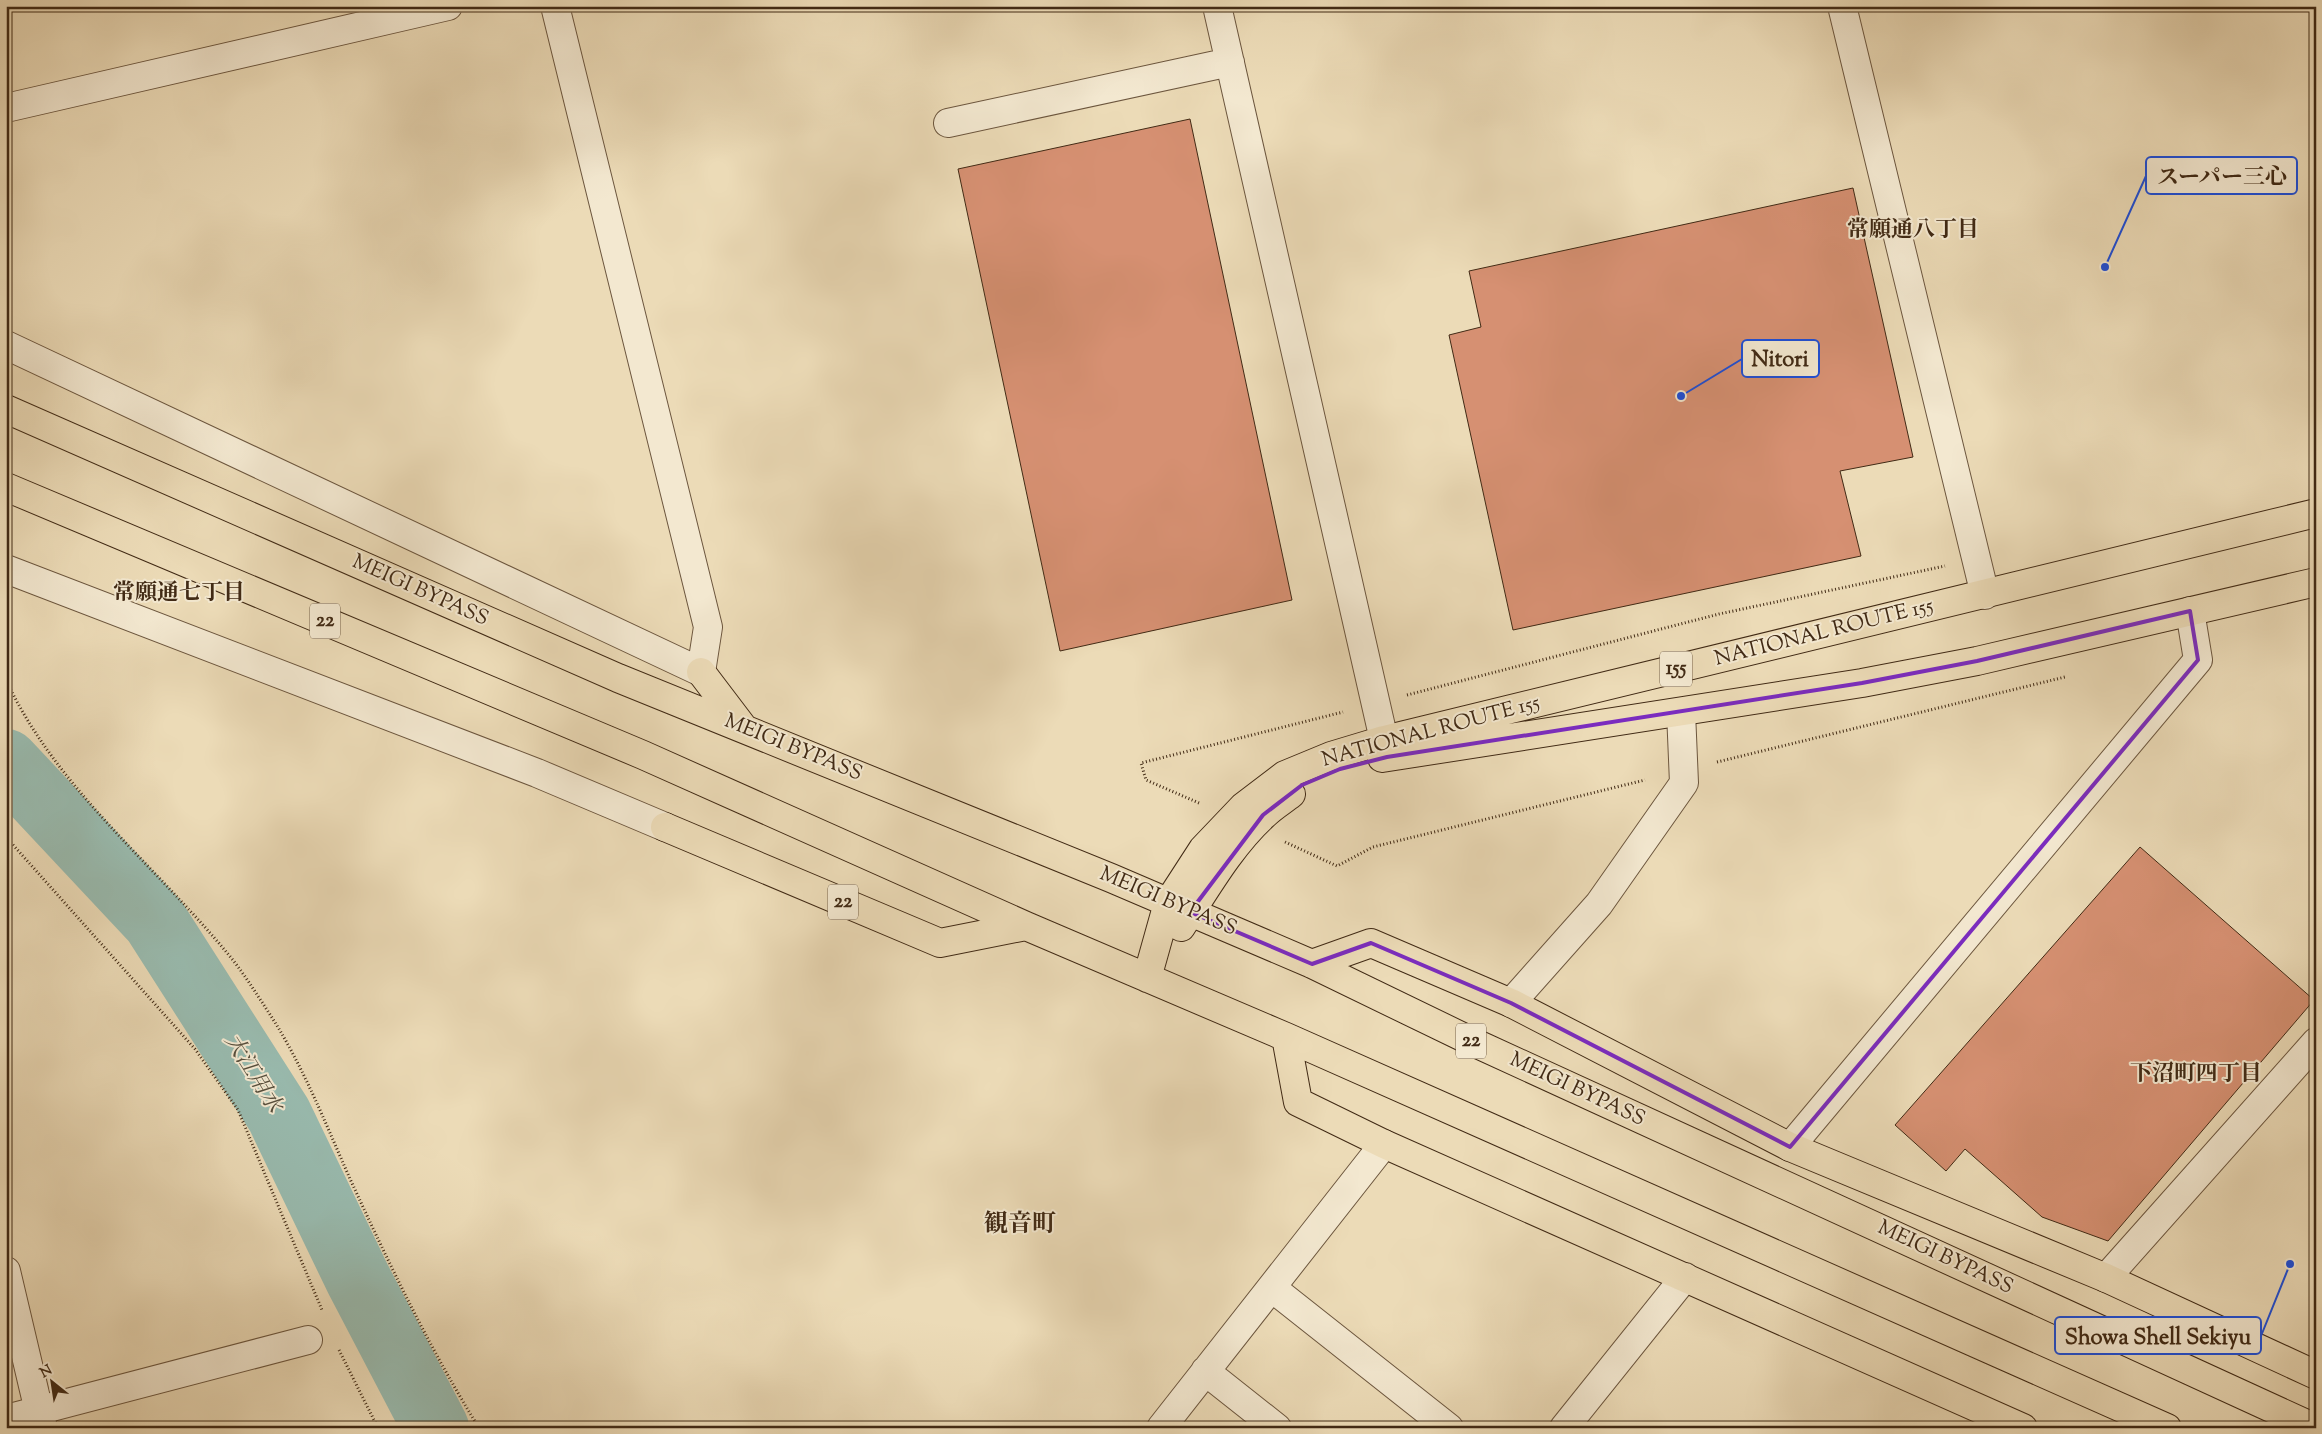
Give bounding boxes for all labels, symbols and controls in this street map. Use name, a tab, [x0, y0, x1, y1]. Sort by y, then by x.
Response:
callout: スーパー三心	[2146, 157, 2297, 194]
text: スーパー三心	[2157, 163, 2287, 195]
district label: 常願通八丁目	[1847, 215, 1979, 247]
callout: Nitori	[1742, 340, 1819, 377]
text: Nitori	[1751, 345, 1810, 377]
street label: MEIGI BYPASS	[347, 547, 493, 635]
district label: 常願通七丁目	[113, 578, 245, 610]
street label: NATIONAL ROUTE 155	[1711, 591, 1937, 675]
road number: 22	[310, 604, 340, 638]
road number: 155	[1660, 652, 1692, 686]
street label: NATIONAL ROUTE 155	[1319, 688, 1543, 776]
street label: MEIGI BYPASS	[719, 707, 867, 789]
street label: MEIGI BYPASS	[1095, 860, 1241, 944]
road number: 22	[828, 884, 858, 920]
road number: 22	[1456, 1024, 1486, 1058]
water label: 大江用水	[215, 1028, 290, 1121]
street label: MEIGI BYPASS	[1504, 1045, 1650, 1135]
district label: 下沼町四丁目	[2130, 1059, 2262, 1091]
district label: 観音町	[984, 1208, 1056, 1242]
street label: MEIGI BYPASS	[1872, 1213, 2018, 1303]
callout: Showa Shell Sekiyu	[2055, 1317, 2261, 1354]
text: Showa Shell Sekiyu	[2065, 1323, 2252, 1355]
north arrow	[28, 1356, 78, 1406]
text: N	[37, 1361, 56, 1384]

